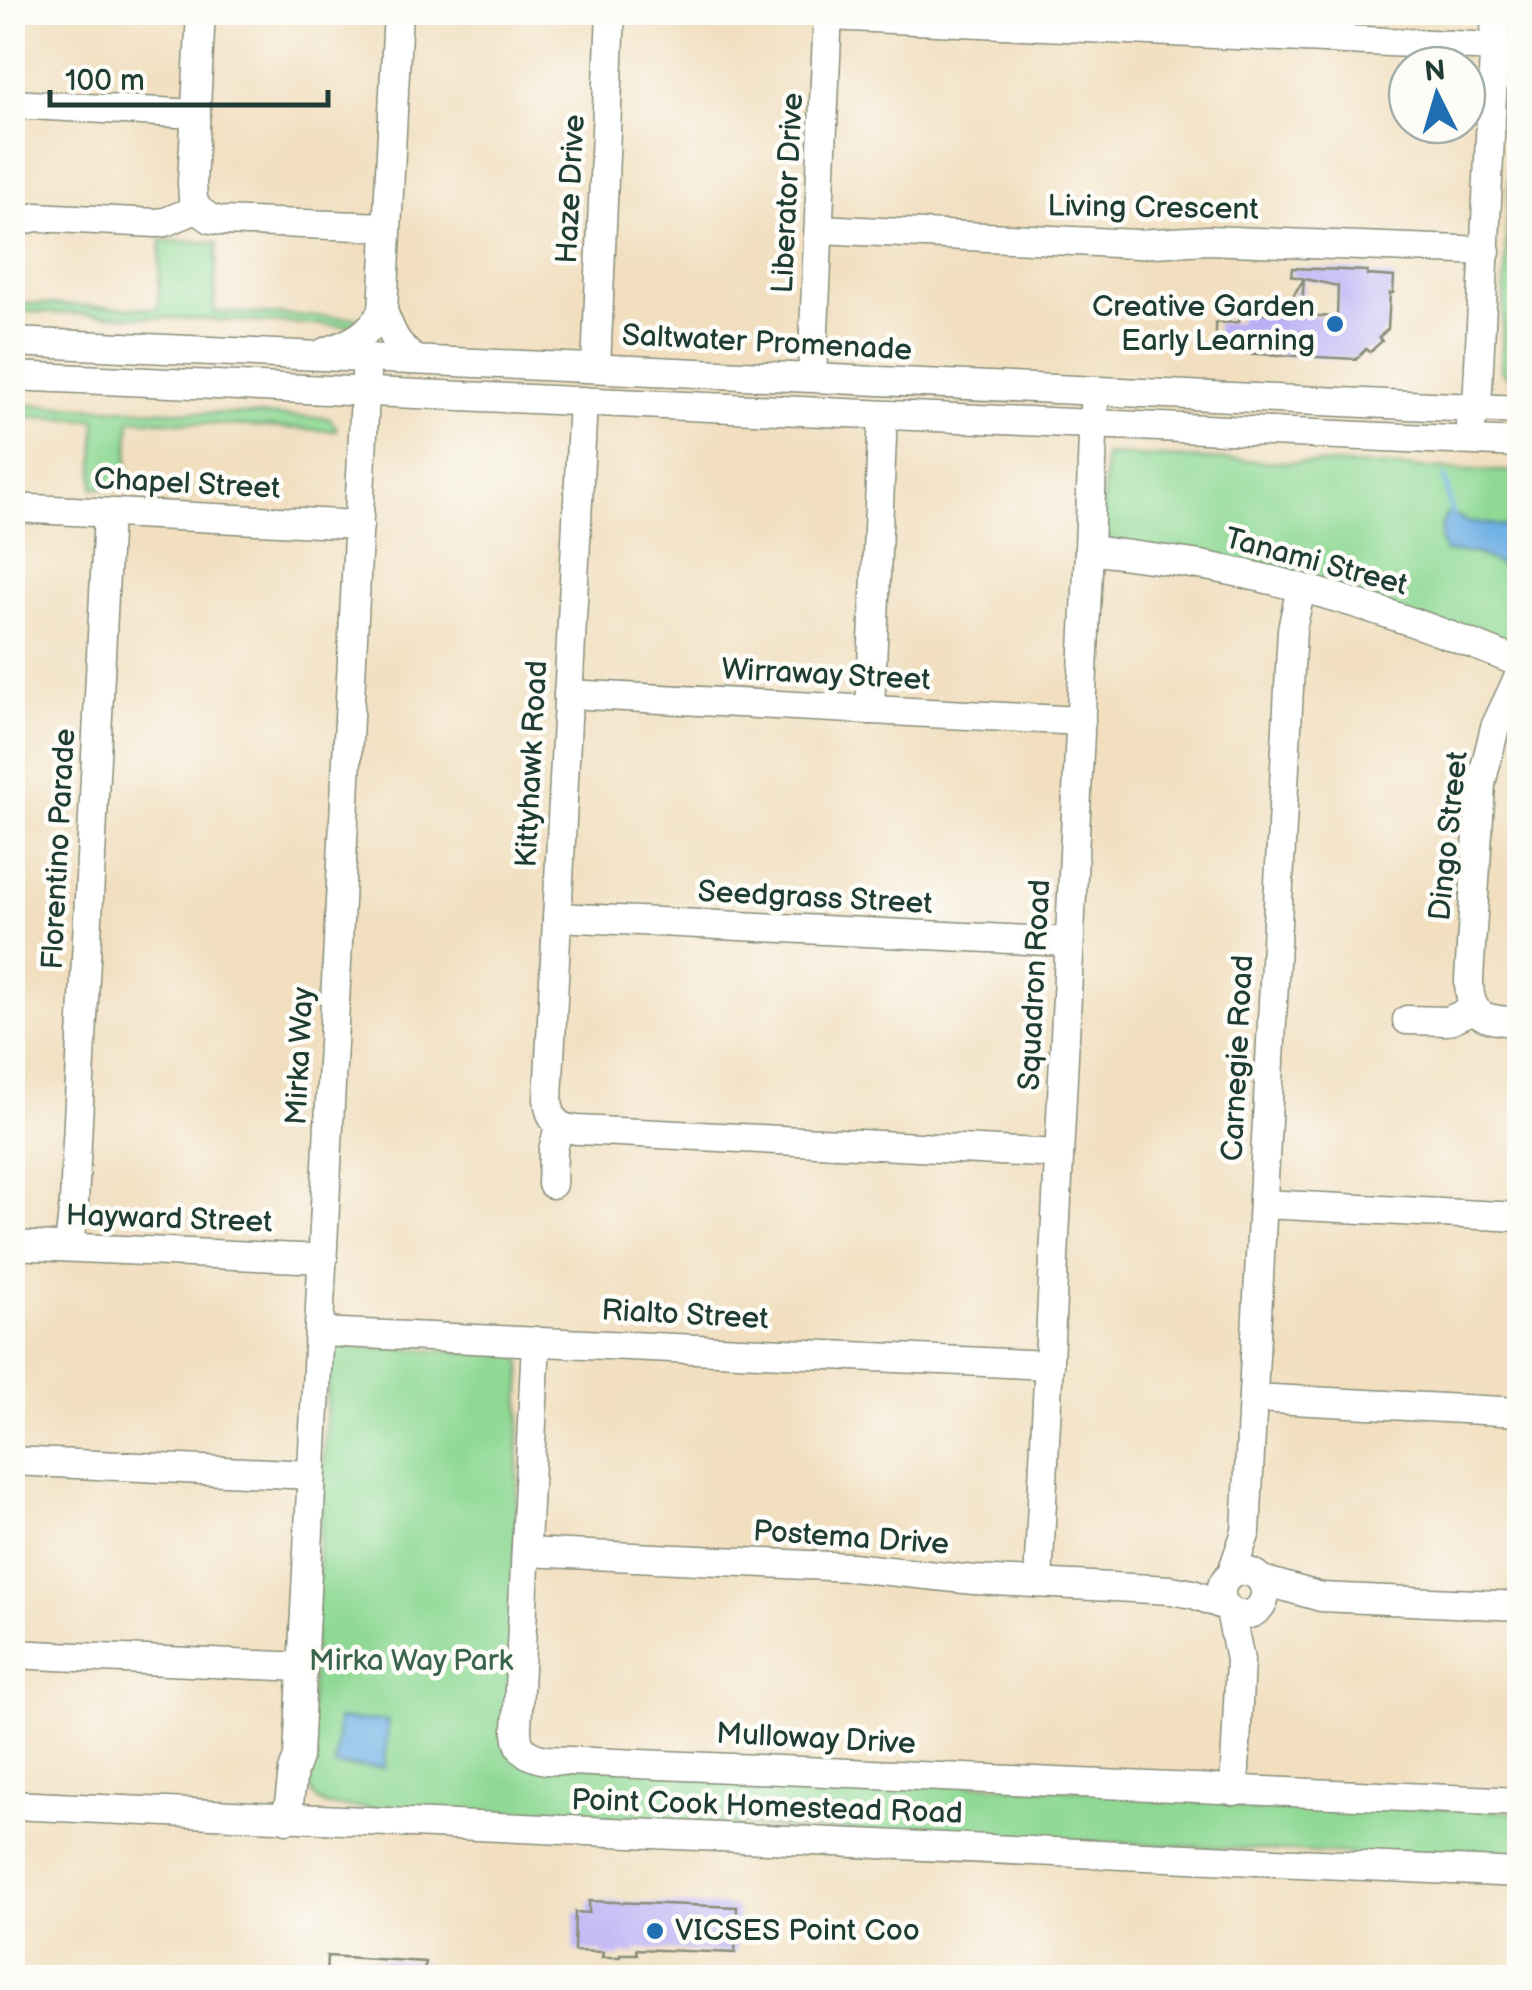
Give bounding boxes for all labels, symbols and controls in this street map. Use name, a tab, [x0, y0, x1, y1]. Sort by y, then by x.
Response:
scale bar	[50, 45, 328, 107]
north arrow	[1387, 45, 1487, 145]
text: N	[1423, 54, 1447, 89]
text: 100 m	[65, 63, 145, 99]
street label: Liberator Drive	[765, 92, 811, 294]
street label: Haze Drive	[549, 114, 593, 264]
street label: Living Crescent	[1047, 188, 1259, 228]
place label: Creative Garden Early Learning	[1092, 289, 1315, 359]
marker: Creative Garden Early Learning	[1324, 313, 1346, 335]
street label: Saltwater Promenade	[621, 317, 913, 369]
street label: Chapel Street	[93, 461, 281, 507]
street label: Tanami Street	[1221, 520, 1411, 604]
street label: Wirraway Street	[721, 652, 931, 698]
street label: Kittyhawk Road	[509, 660, 555, 868]
street label: Florentino Parade	[35, 727, 83, 971]
street label: Dingo Street	[1422, 750, 1476, 922]
street label: Seedgrass Street	[697, 874, 933, 922]
street label: Squadron Road	[1011, 879, 1059, 1091]
street label: Carnegie Road	[1215, 954, 1261, 1162]
street label: Mirka Way	[278, 986, 322, 1126]
street label: Hayward Street	[65, 1197, 273, 1241]
street label: Rialto Street	[601, 1293, 769, 1337]
street label: Postema Drive	[752, 1513, 950, 1563]
park label: Mirka Way Park	[309, 1643, 513, 1679]
street label: Mulloway Drive	[715, 1716, 917, 1762]
street label: Point Cook Homestead Road	[571, 1782, 963, 1832]
place label: VICSES Point Coo	[675, 1913, 920, 1949]
marker: VICSES Point Coo	[644, 1920, 666, 1942]

